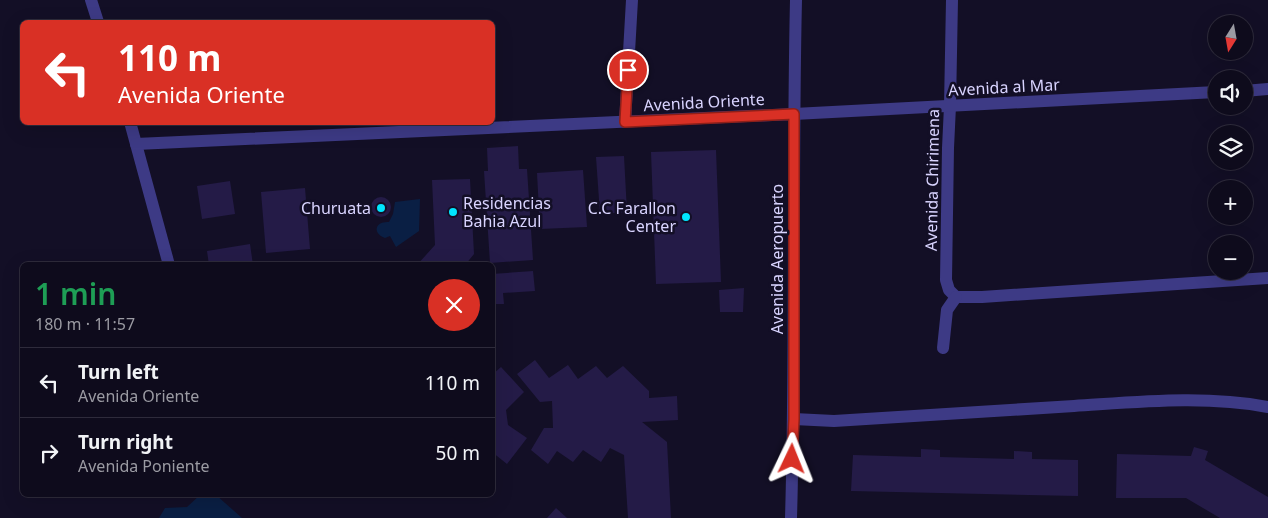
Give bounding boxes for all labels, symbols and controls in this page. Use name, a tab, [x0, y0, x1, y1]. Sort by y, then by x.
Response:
north arrow	[1208, 15, 1252, 60]
map controls	[1208, 15, 1253, 280]
text: 110 m	[118, 34, 221, 81]
icon: left	[35, 40, 100, 105]
pin	[607, 49, 649, 91]
icon: arrive	[614, 56, 642, 84]
button: sound	[1208, 70, 1253, 115]
street label: Avenida al Mar	[948, 73, 1061, 101]
text: Avenida Oriente	[118, 79, 285, 109]
street label: Avenida Oriente	[643, 88, 765, 116]
street label: Avenida Chirimena	[920, 109, 944, 251]
button: layers	[1208, 125, 1253, 170]
button: +	[1208, 180, 1253, 225]
street label: Avenida Aeropuerto	[766, 184, 788, 334]
place label: Residencias Bahia Azul	[463, 192, 551, 232]
place label: Churuata	[301, 197, 371, 219]
place label: C.C Farallon Center	[588, 197, 676, 237]
marker: Churuata	[375, 202, 387, 214]
marker: Residencias Bahia Azul	[447, 206, 459, 218]
marker: C.C Farallon Center	[680, 211, 692, 223]
button: −	[1208, 235, 1253, 280]
text: 1 min	[35, 273, 116, 314]
button: close	[428, 279, 480, 331]
text: 180 m · 11:57	[35, 313, 135, 335]
text: Turn left	[78, 359, 159, 385]
icon: left	[35, 369, 63, 397]
text: 110 m	[425, 370, 480, 396]
text: Avenida Oriente	[78, 385, 199, 407]
text: Turn right	[78, 429, 173, 455]
position arrow	[765, 432, 817, 484]
icon: right	[35, 439, 63, 467]
text: 50 m	[436, 440, 480, 466]
text: Avenida Poniente	[78, 455, 209, 477]

